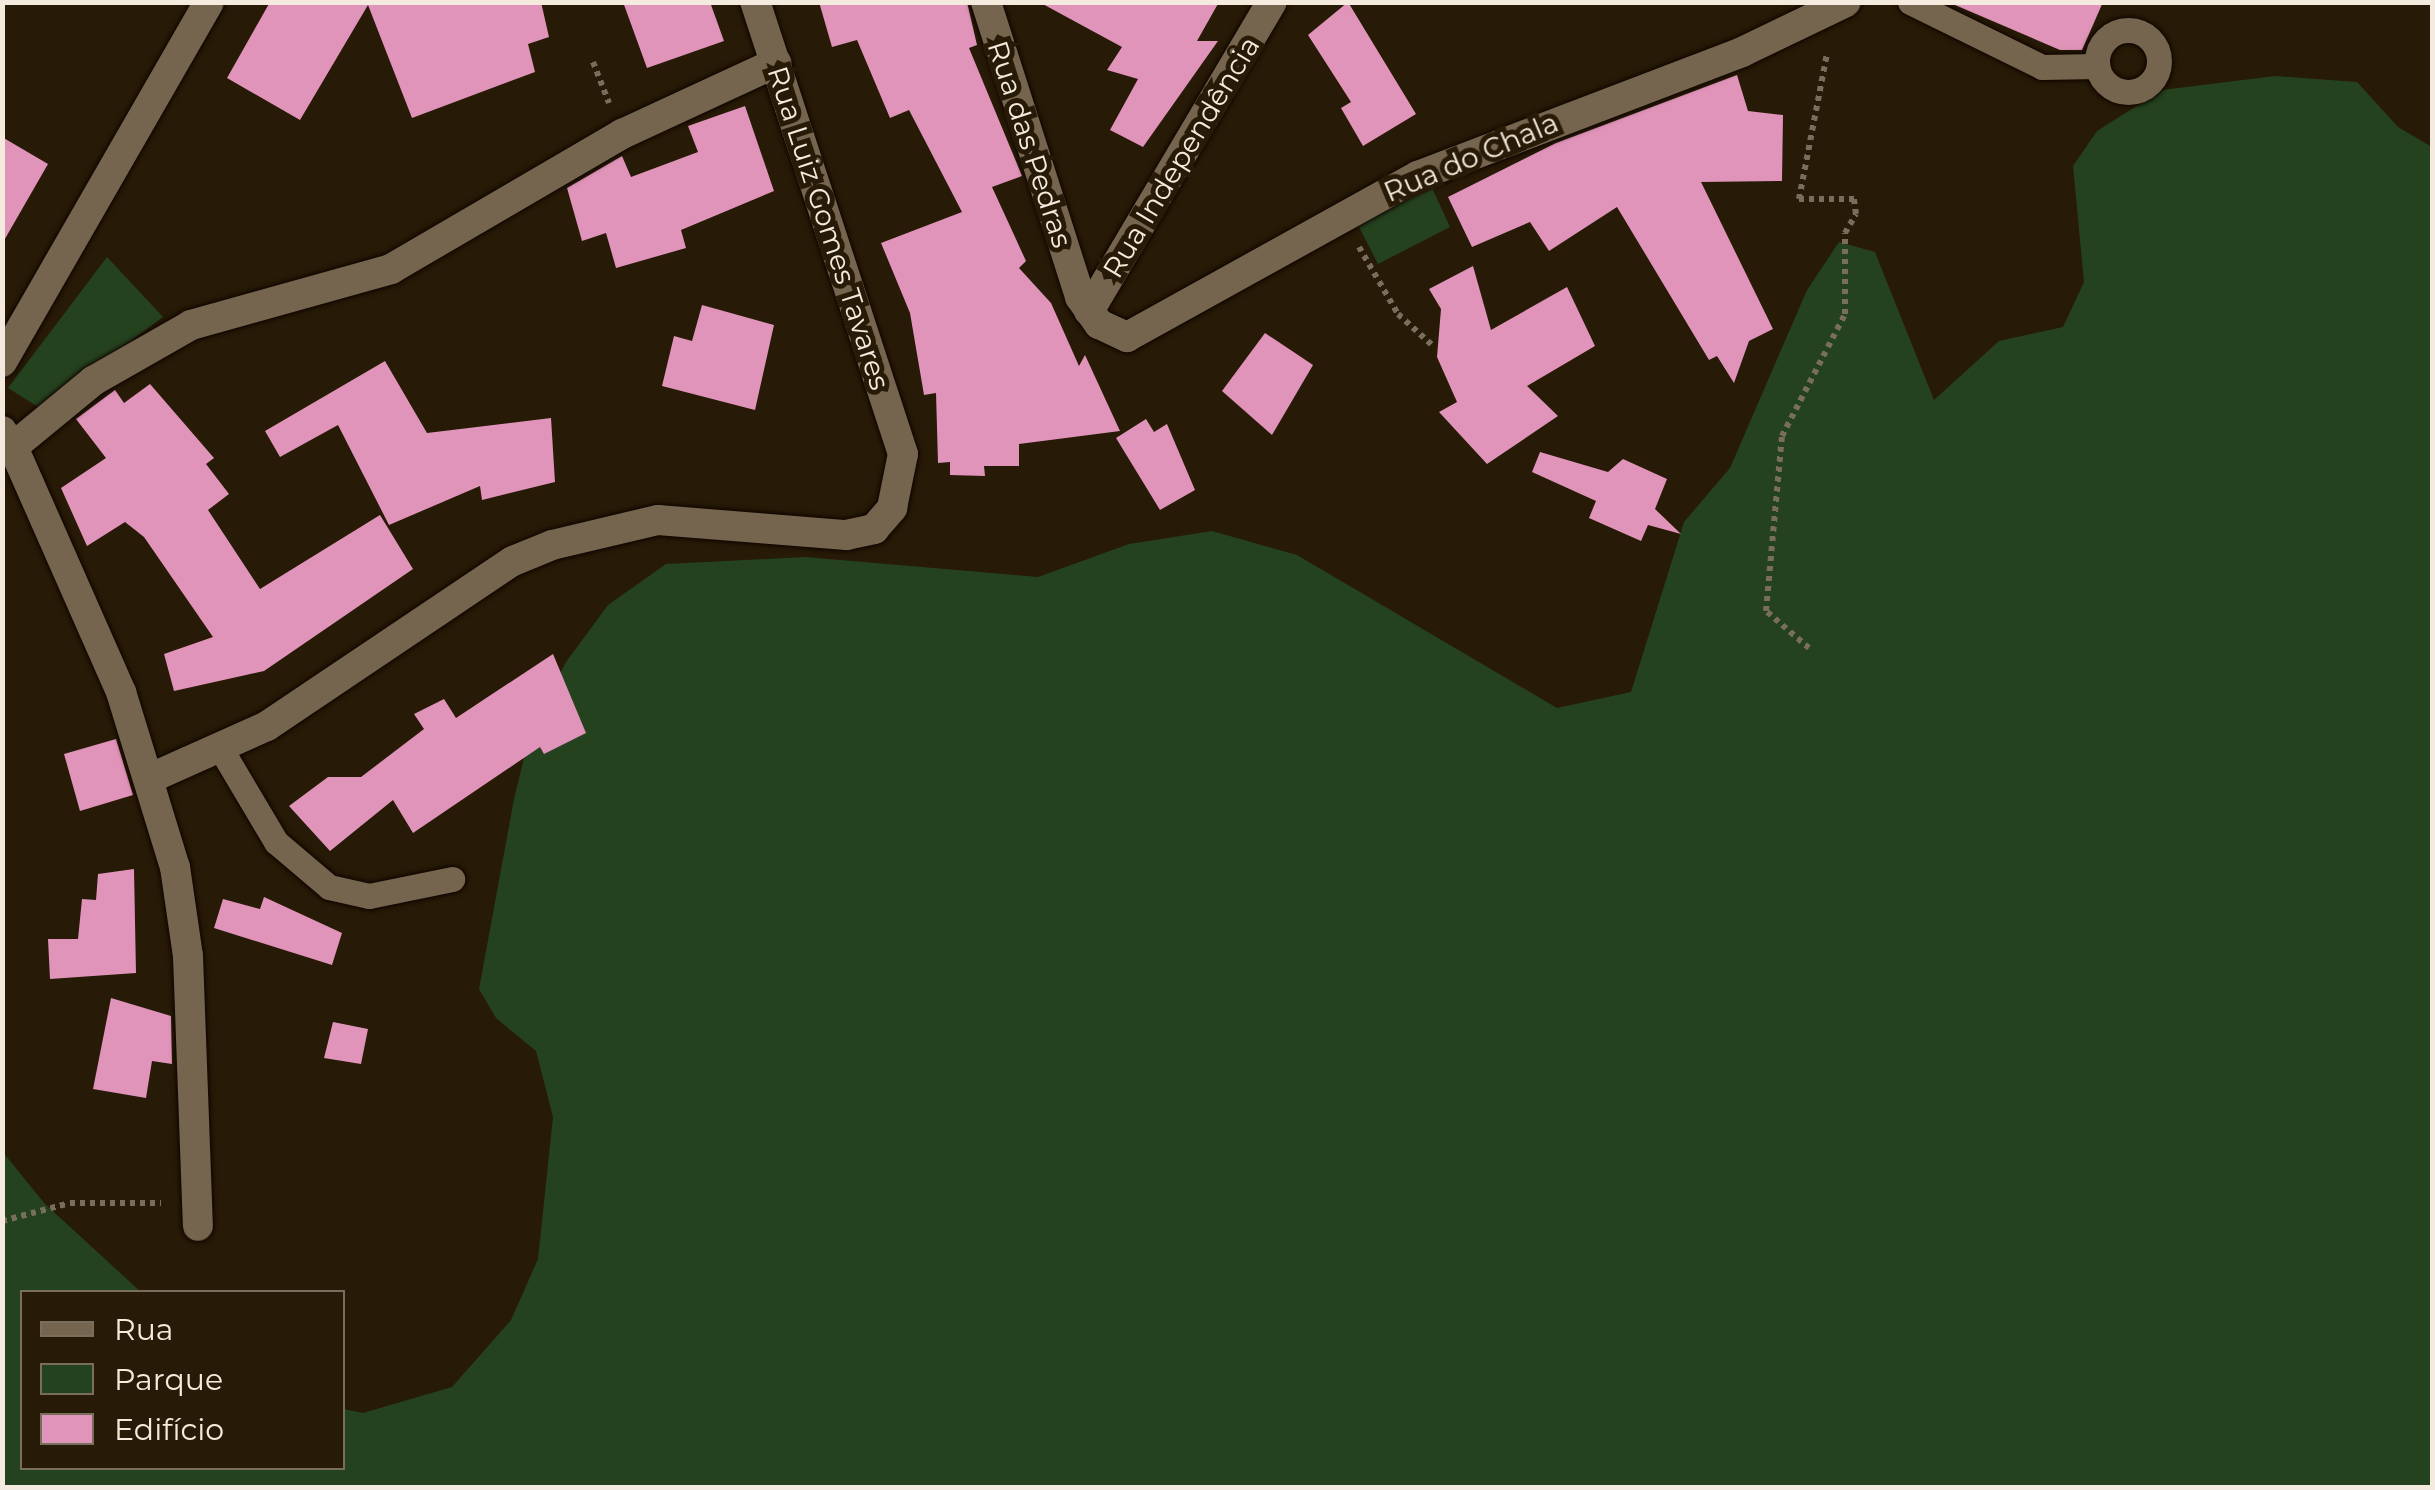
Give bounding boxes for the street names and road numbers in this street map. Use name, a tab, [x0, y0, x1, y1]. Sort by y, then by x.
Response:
street label: Rua Independência	[1096, 30, 1266, 284]
street label: Rua das Pedras	[981, 36, 1079, 252]
street label: Rua Luiz Gomes Tavares	[761, 62, 897, 394]
street label: Rua do Chala	[1379, 105, 1563, 209]

